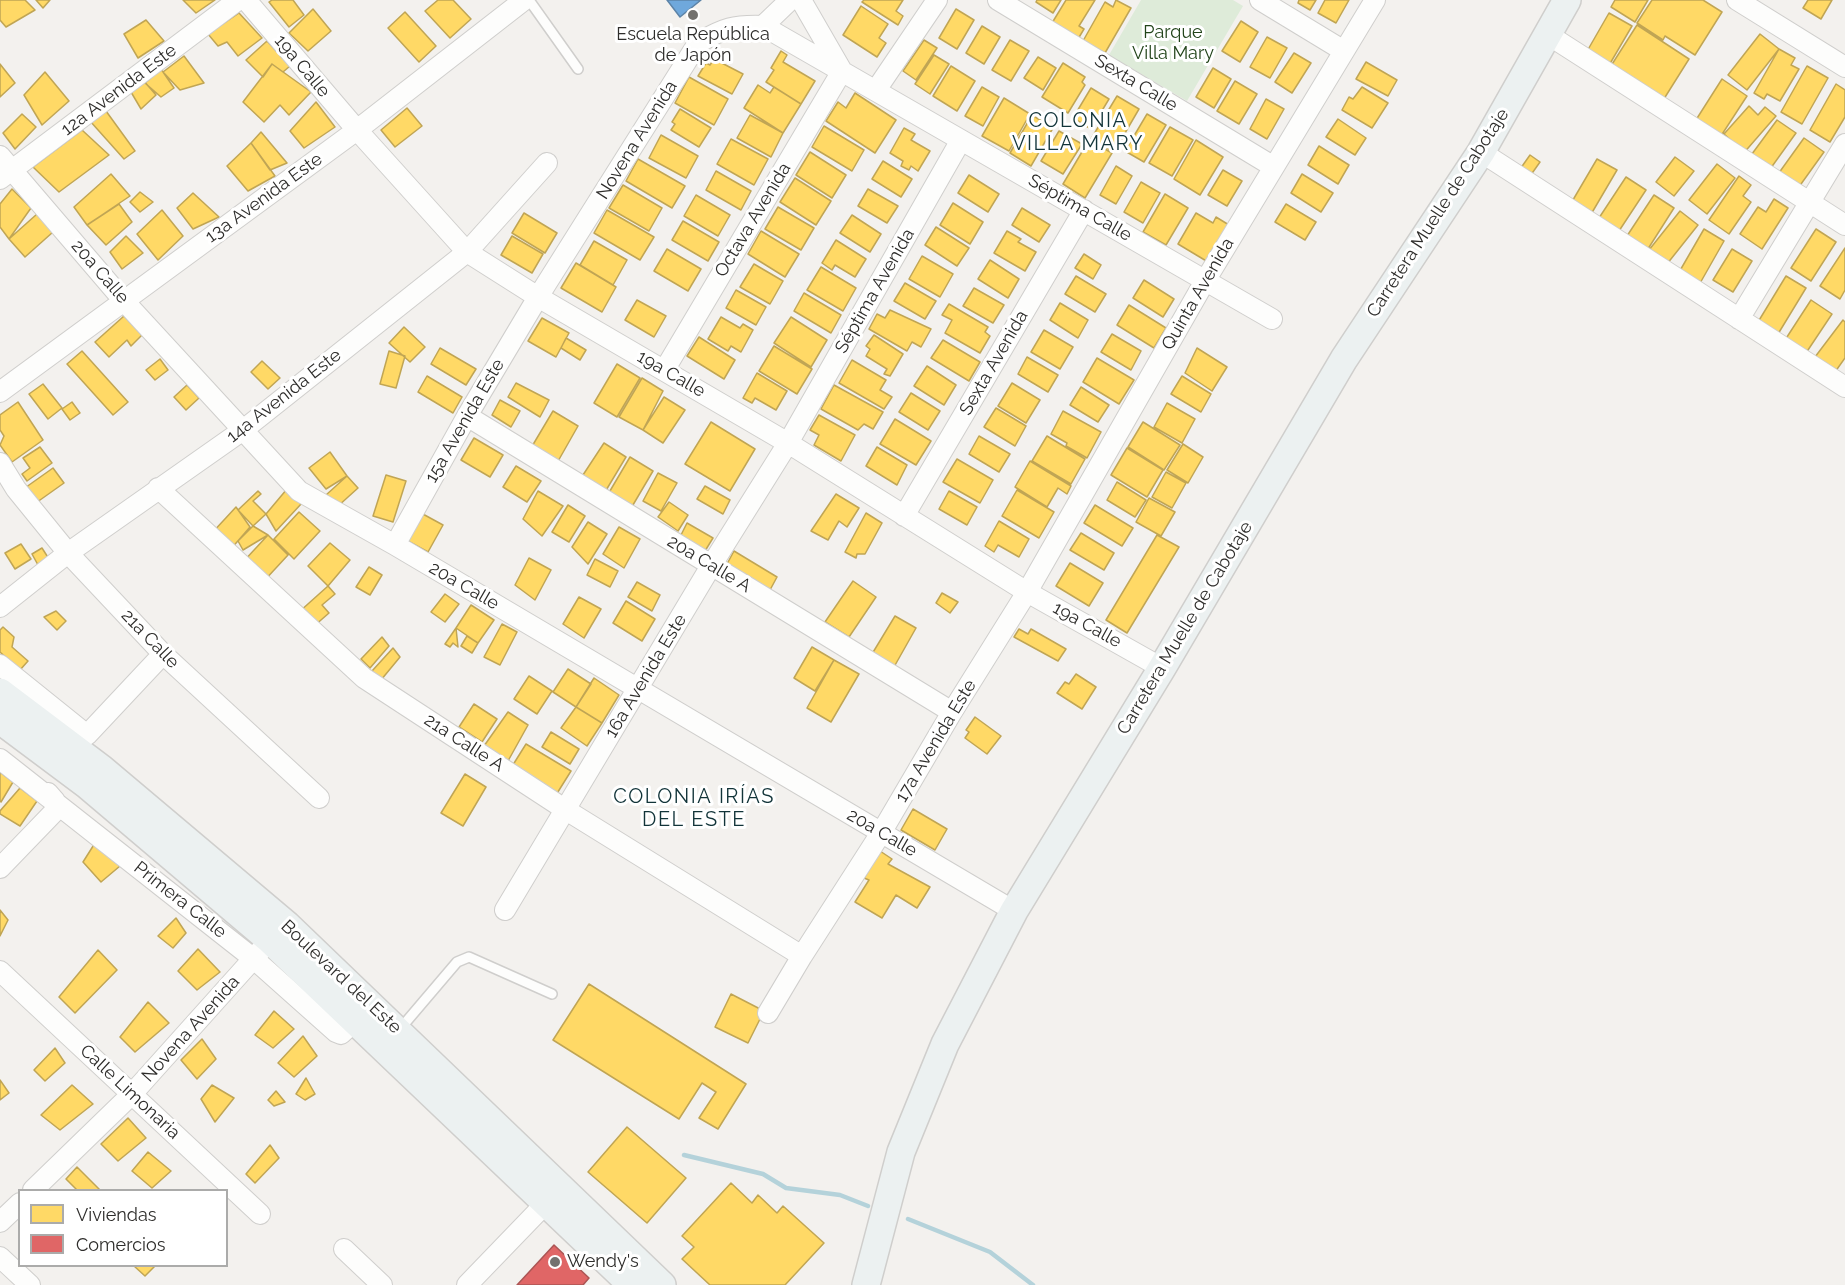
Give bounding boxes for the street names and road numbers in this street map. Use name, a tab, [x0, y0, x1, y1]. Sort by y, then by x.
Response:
street label: 19a Calle	[270, 30, 334, 102]
street label: 12a Avenida Este	[57, 40, 181, 140]
street label: Sexta Calle	[1091, 50, 1181, 116]
street label: Novena Avenida	[592, 77, 682, 203]
street label: Carretera Muelle de Cabotaje	[1362, 104, 1514, 322]
street label: 13a Avenida Este	[201, 148, 327, 248]
street label: Octava Avenida	[710, 159, 796, 281]
street label: Séptima Calle	[1024, 170, 1136, 246]
street label: Séptima Avenida	[831, 225, 919, 357]
street label: Quinta Avenida	[1157, 234, 1239, 354]
street label: 20a Calle	[66, 236, 134, 308]
street label: Sexta Avenida	[955, 307, 1033, 419]
street label: 14a Avenida Este	[222, 345, 346, 447]
street label: 19a Calle	[633, 346, 709, 402]
street label: 15a Avenida Este	[421, 355, 509, 487]
street label: Carretera Muelle de Cabotaje	[1113, 518, 1257, 738]
street label: 20a Calle A	[663, 531, 755, 597]
street label: 20a Calle	[425, 557, 503, 615]
street label: 19a Calle	[1049, 597, 1125, 653]
street label: 21a Calle	[117, 605, 183, 673]
street label: 16a Avenida Este	[601, 610, 691, 742]
street label: 17a Avenida Este	[891, 676, 981, 806]
street label: 21a Calle A	[420, 709, 508, 777]
street label: 20a Calle	[843, 804, 921, 862]
street label: Primera Calle	[129, 857, 231, 943]
street label: Boulevard del Este	[276, 916, 406, 1038]
street label: Novena Avenida	[138, 971, 244, 1087]
street label: Calle Limonaria	[75, 1040, 185, 1144]

